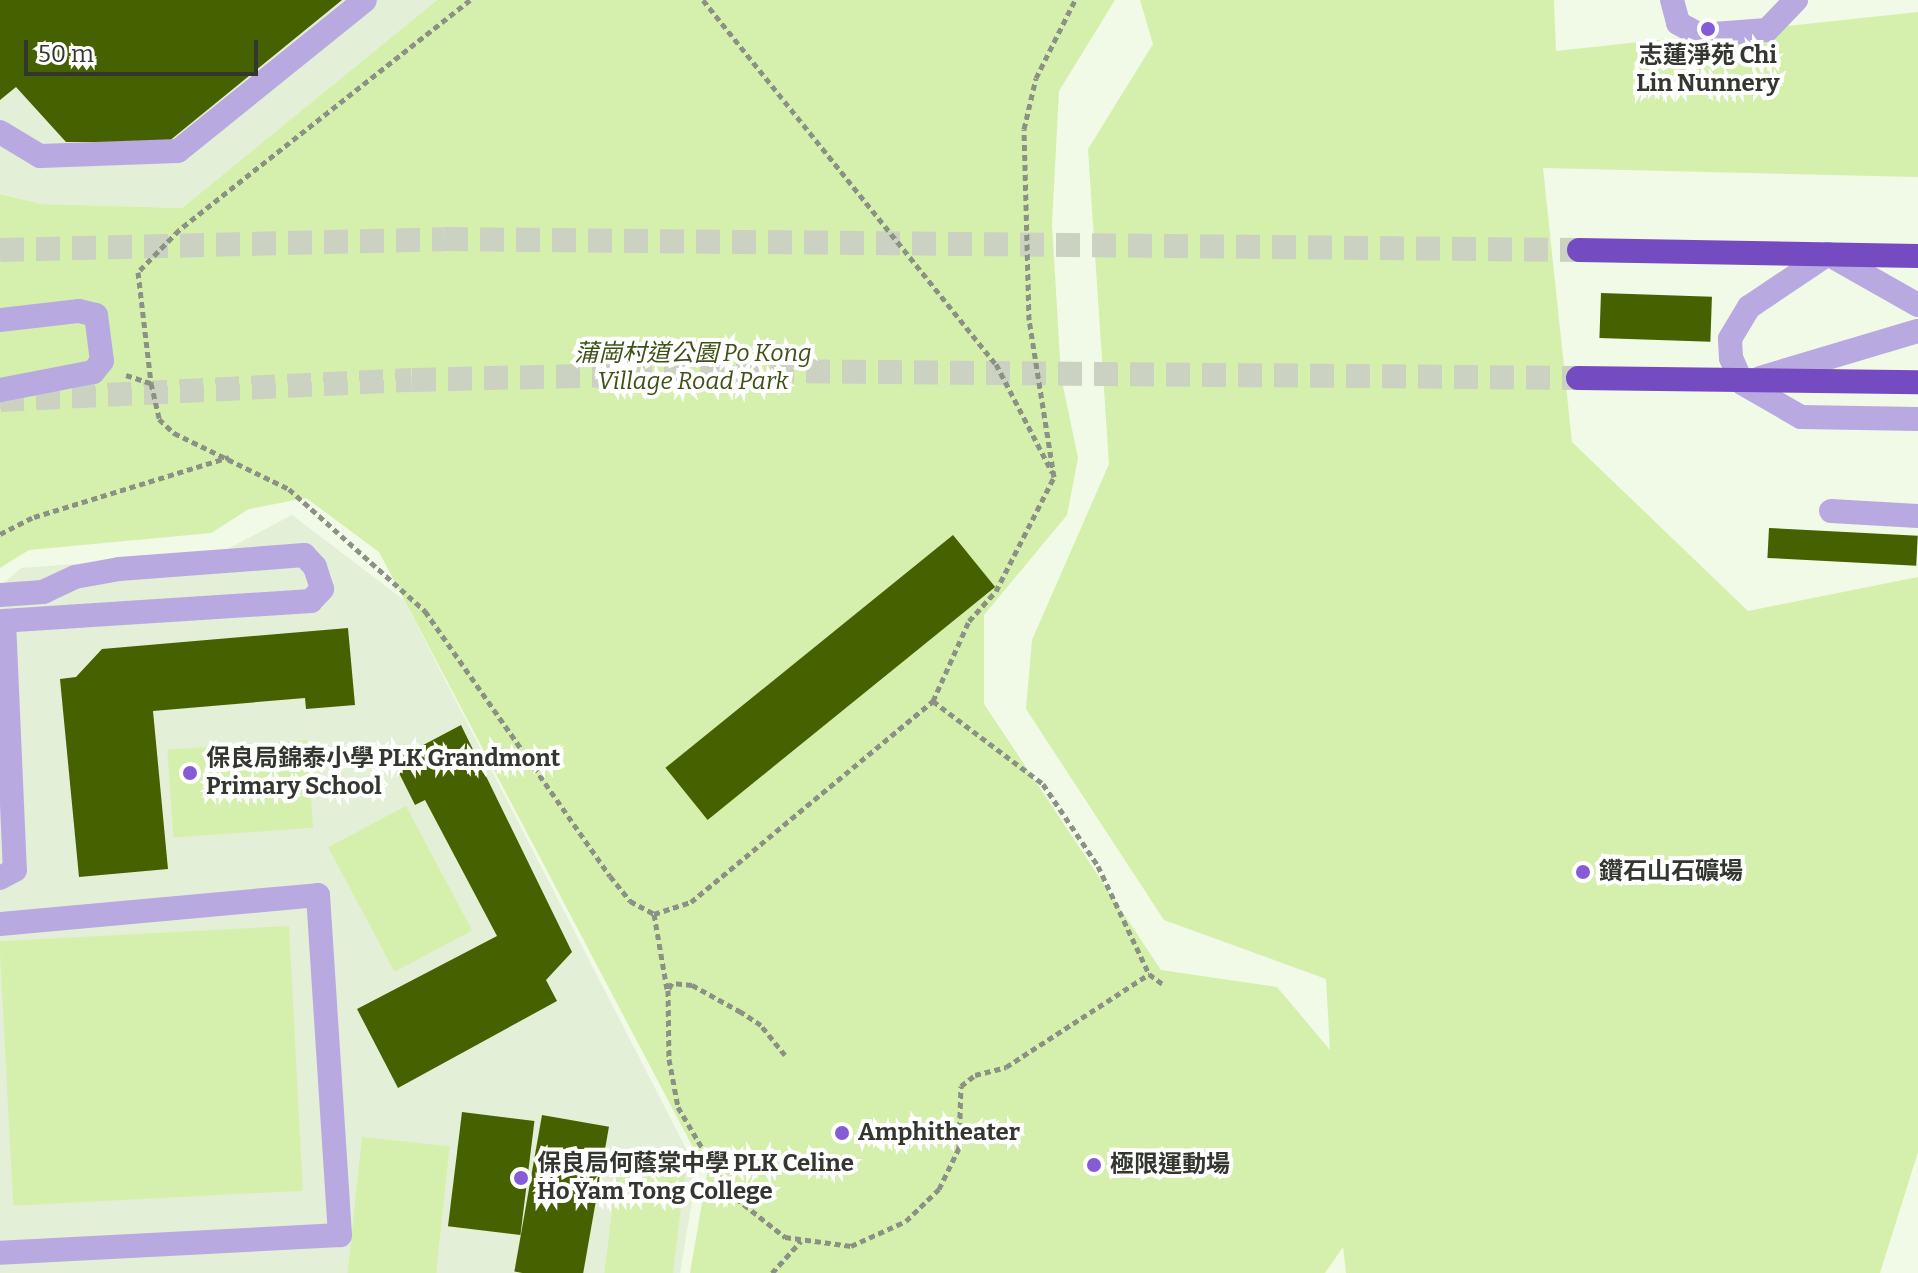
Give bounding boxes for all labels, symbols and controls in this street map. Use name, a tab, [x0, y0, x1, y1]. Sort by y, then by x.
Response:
marker: 志蓮淨苑 Chi Lin Nunnery	[1699, 20, 1717, 38]
scale bar	[28, 24, 262, 74]
text: 50 m	[38, 40, 94, 68]
place label: 志蓮淨苑 Chi Lin Nunnery	[1636, 42, 1780, 98]
park label: 蒲崗村道公園 Po Kong Village Road Park	[574, 340, 812, 396]
place label: 保良局錦泰小學 PLK Grandmont Primary School	[206, 745, 560, 801]
marker: 保良局錦泰小學 PLK Grandmont Primary School	[181, 764, 199, 782]
place label: 鑽石山石礦場	[1599, 858, 1743, 886]
marker: 鑽石山石礦場	[1574, 863, 1592, 881]
place label: Amphitheater	[858, 1119, 1020, 1147]
marker: Amphitheater	[833, 1124, 851, 1142]
place label: 保良局何蔭棠中學 PLK Celine Ho Yam Tong College	[537, 1150, 854, 1206]
place label: 極限運動場	[1110, 1151, 1230, 1179]
marker: 極限運動場	[1085, 1156, 1103, 1174]
marker: 保良局何蔭棠中學 PLK Celine Ho Yam Tong College	[512, 1169, 530, 1187]

